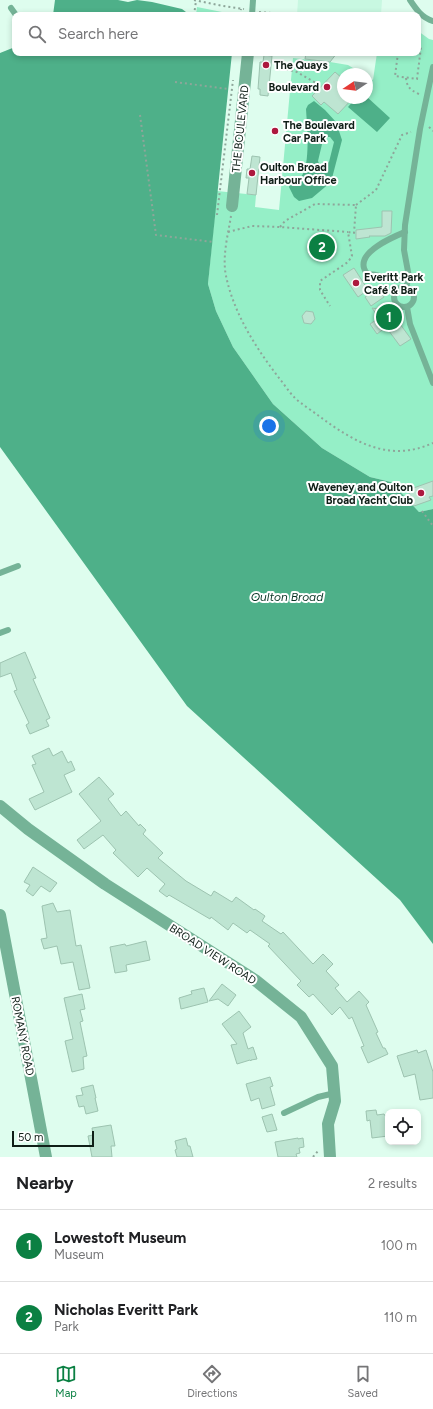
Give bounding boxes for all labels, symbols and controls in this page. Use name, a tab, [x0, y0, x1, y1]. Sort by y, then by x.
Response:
search box	[12, 12, 421, 56]
icon: search	[26, 23, 48, 45]
text: Search here	[58, 25, 138, 43]
place label: The Quays	[274, 59, 328, 72]
marker: The Quays	[261, 60, 271, 70]
north arrow	[337, 68, 373, 104]
place label: Boulevard	[269, 81, 319, 94]
marker: Boulevard	[322, 82, 332, 92]
street label: THE BOULEVARD	[229, 84, 252, 173]
place label: The Boulevard Car Park	[283, 119, 355, 145]
marker: The Boulevard Car Park	[270, 126, 280, 136]
place label: Oulton Broad Harbour Office	[260, 161, 337, 187]
marker: Oulton Broad Harbour Office	[247, 168, 257, 178]
pin: 2	[309, 232, 335, 262]
place label: Everitt Park Café & Bar	[364, 271, 424, 297]
marker: Everitt Park Café & Bar	[351, 278, 361, 288]
pin: 1	[376, 302, 402, 332]
your location	[259, 416, 279, 436]
place label: Waveney and Oulton Broad Yacht Club	[308, 481, 413, 507]
marker: Waveney and Oulton Broad Yacht Club	[416, 488, 426, 498]
water label: Oulton Broad	[251, 590, 324, 604]
street label: BROAD VIEW ROAD	[167, 922, 259, 988]
street label: ROMANY ROAD	[8, 995, 37, 1077]
map controls	[385, 1109, 421, 1145]
button: locate	[385, 1109, 421, 1145]
scale bar	[12, 1129, 94, 1148]
text: 50 m	[18, 1131, 43, 1144]
text: Nearby	[16, 1173, 74, 1193]
text: 2 results	[368, 1176, 417, 1191]
text: Lowestoft Museum	[54, 1229, 186, 1247]
text: 1	[26, 1238, 32, 1253]
text: 100 m	[381, 1238, 417, 1253]
text: Museum	[54, 1247, 104, 1262]
text: Nicholas Everitt Park	[54, 1301, 198, 1319]
text: 2	[25, 1310, 33, 1325]
text: 110 m	[384, 1310, 417, 1325]
text: Park	[54, 1319, 79, 1334]
tab: Map	[55, 1363, 77, 1400]
tab: Directions	[187, 1363, 237, 1400]
tab: Saved	[348, 1363, 378, 1400]

